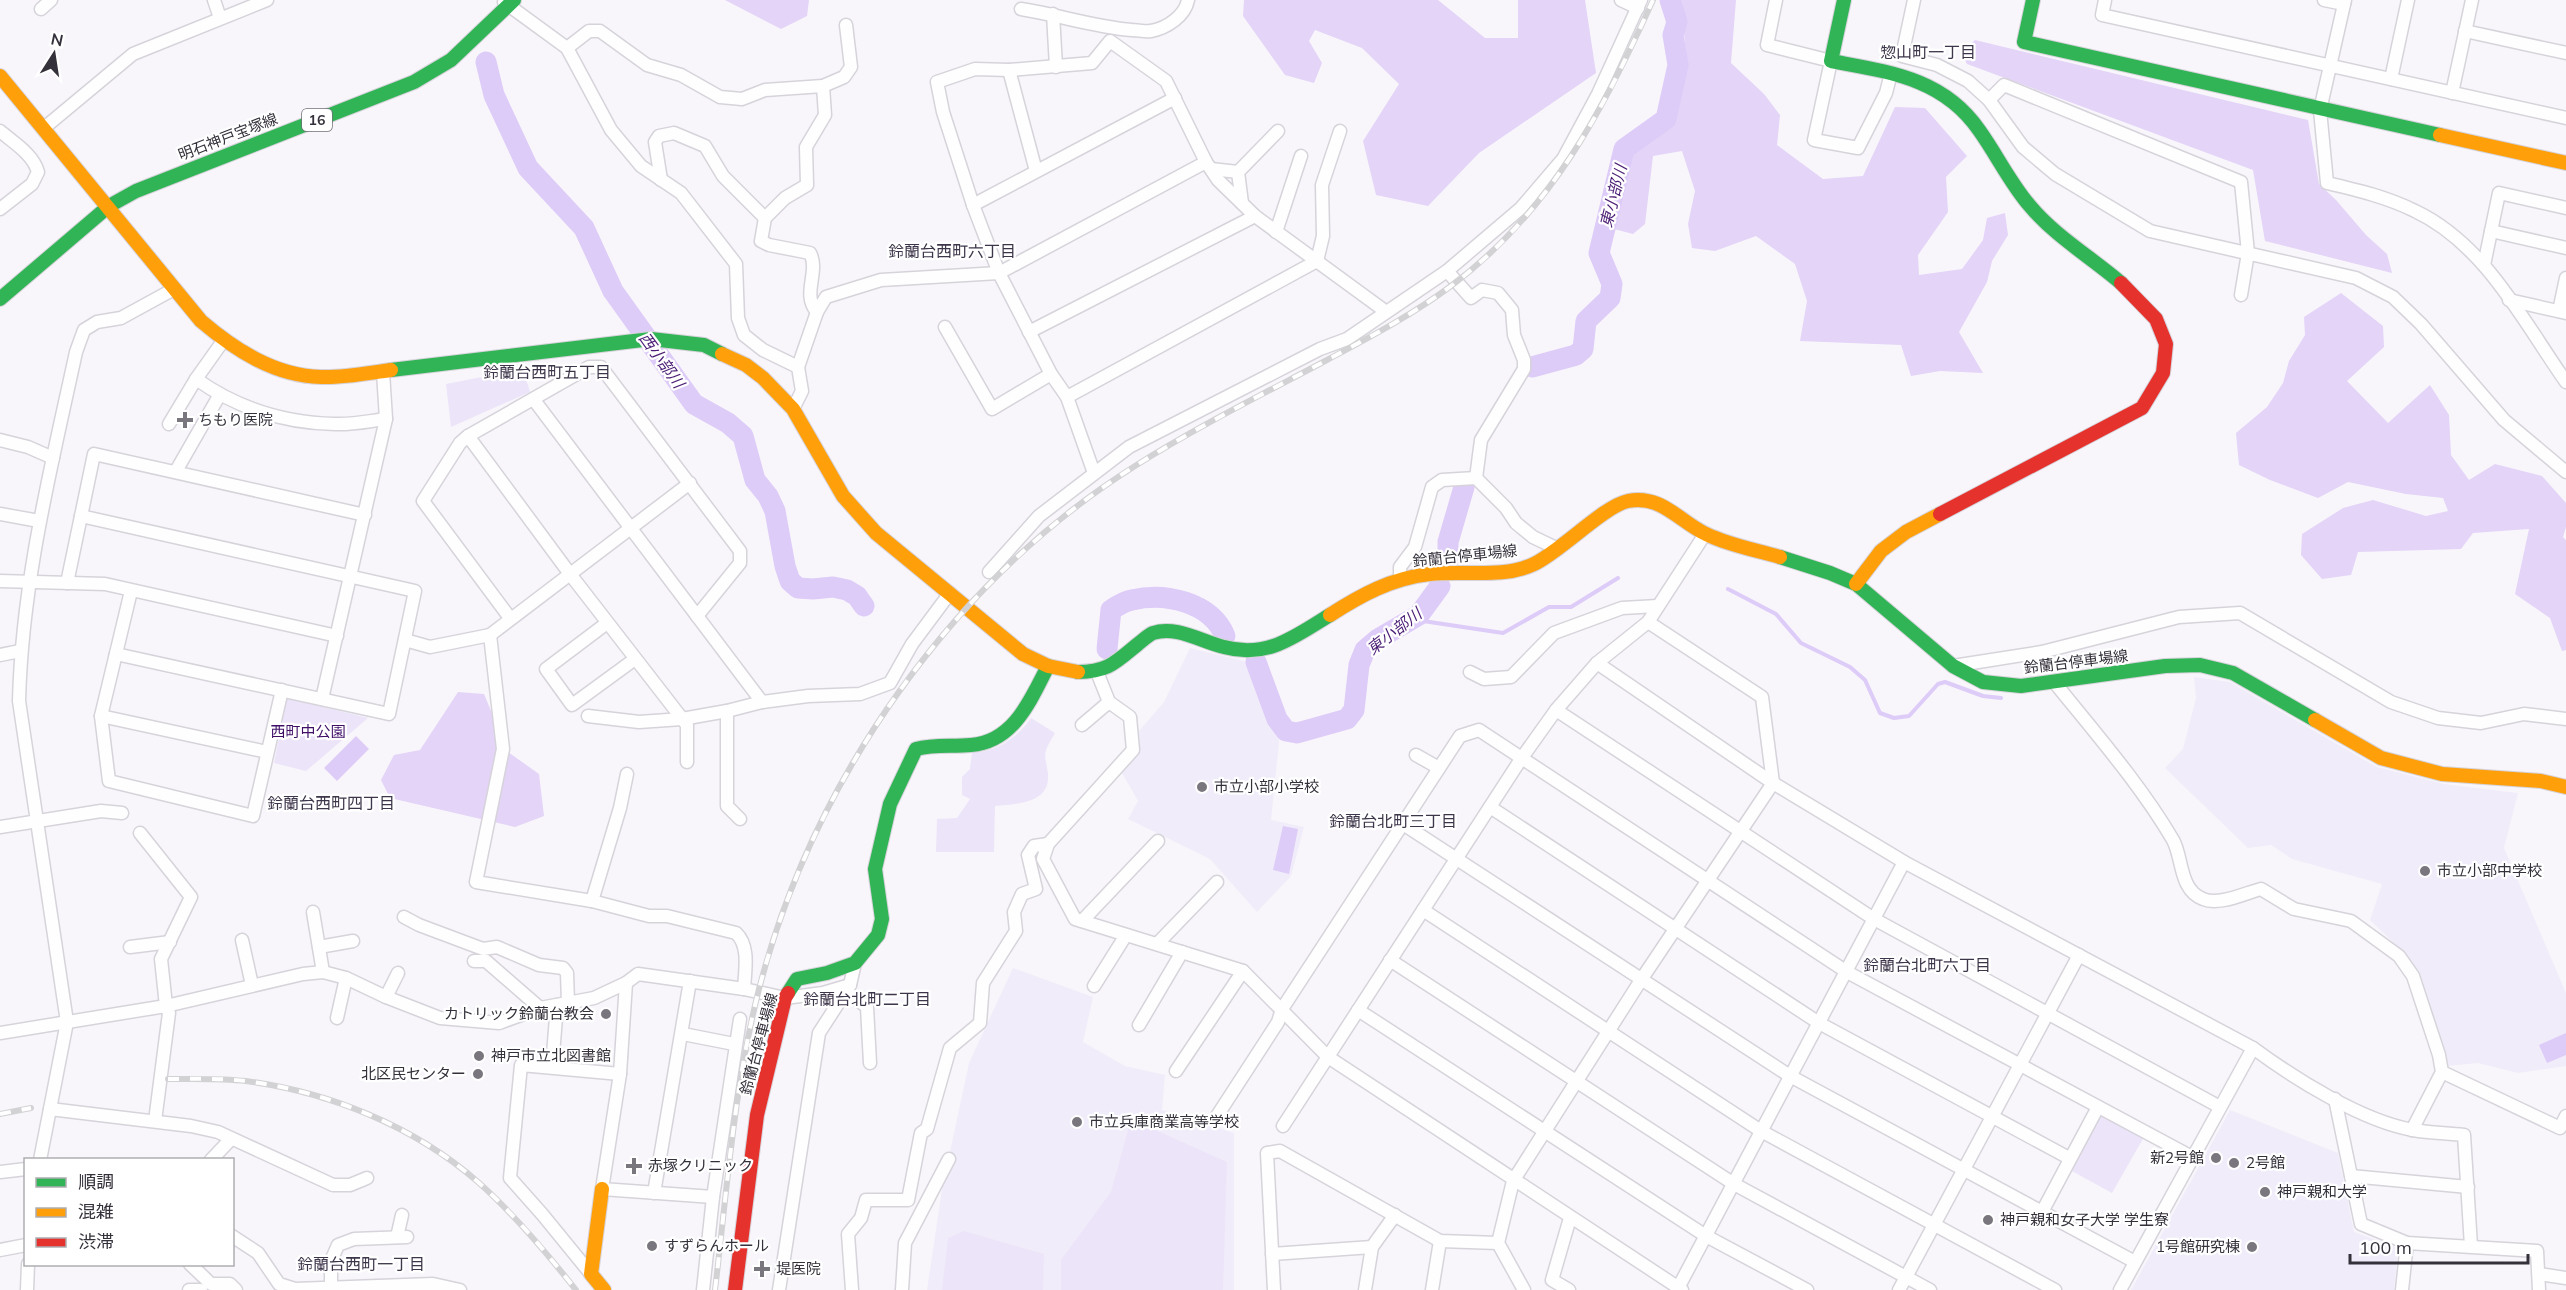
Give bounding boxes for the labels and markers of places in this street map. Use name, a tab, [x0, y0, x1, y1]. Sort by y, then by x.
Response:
place label: ちもり医院	[198, 410, 273, 429]
marker: ちもり医院	[176, 411, 194, 429]
place label: 市立小部小学校	[1214, 777, 1319, 796]
marker: 市立小部小学校	[1195, 780, 1209, 794]
place label: 市立小部中学校	[2437, 861, 2542, 880]
marker: 市立小部中学校	[2418, 864, 2432, 878]
place label: カトリック鈴蘭台教会	[444, 1004, 594, 1023]
marker: カトリック鈴蘭台教会	[599, 1007, 613, 1021]
place label: 神戸市立北図書館	[491, 1046, 611, 1065]
marker: 神戸市立北図書館	[472, 1049, 486, 1063]
place label: 北区民センター	[361, 1064, 466, 1083]
marker: 北区民センター	[471, 1067, 485, 1081]
place label: 市立兵庫商業高等学校	[1089, 1112, 1239, 1131]
marker: 市立兵庫商業高等学校	[1070, 1115, 1084, 1129]
place label: 新2号館	[2150, 1148, 2204, 1167]
marker: 新2号館	[2209, 1151, 2223, 1165]
place label: 2号館	[2246, 1153, 2285, 1172]
place label: 赤塚クリニック	[648, 1156, 753, 1175]
marker: 2号館	[2227, 1156, 2241, 1170]
marker: 赤塚クリニック	[625, 1157, 643, 1175]
place label: 神戸親和大学	[2277, 1182, 2367, 1201]
marker: 神戸親和大学	[2258, 1185, 2272, 1199]
place label: 神戸親和女子大学 学生寮	[2000, 1210, 2169, 1229]
marker: 神戸親和女子大学 学生寮	[1981, 1213, 1995, 1227]
place label: すずらんホール	[664, 1236, 769, 1255]
place label: 1号館研究棟	[2156, 1237, 2240, 1256]
marker: すずらんホール	[645, 1239, 659, 1253]
marker: 1号館研究棟	[2245, 1240, 2259, 1254]
place label: 堤医院	[776, 1259, 821, 1278]
marker: 堤医院	[753, 1260, 771, 1278]

